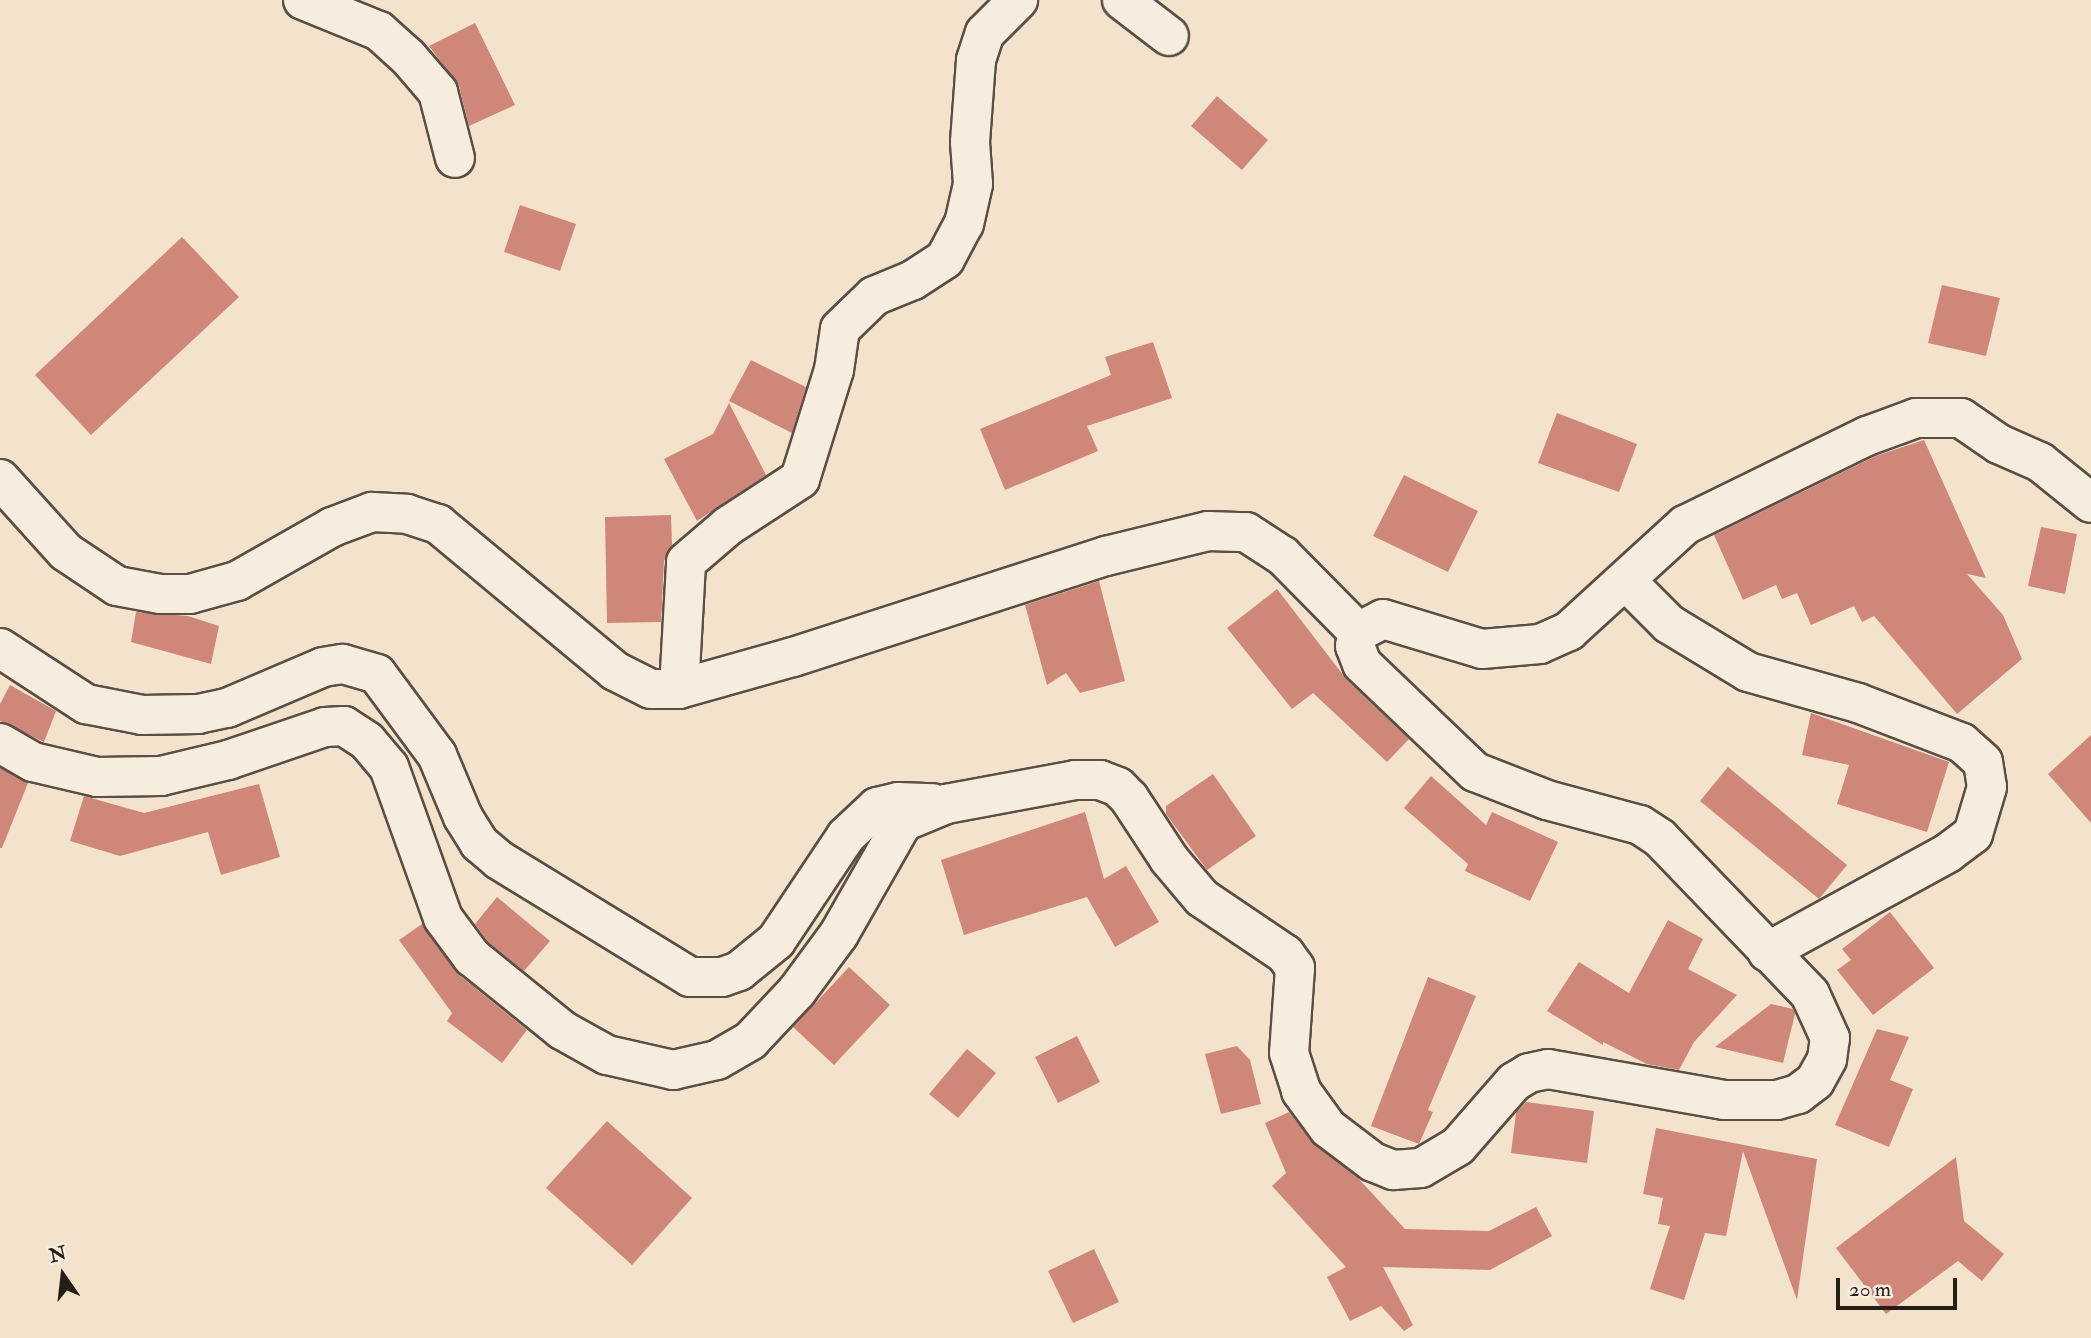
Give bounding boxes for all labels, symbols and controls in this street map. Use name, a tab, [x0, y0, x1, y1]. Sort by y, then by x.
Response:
north arrow	[28, 1240, 98, 1310]
text: N	[47, 1241, 69, 1268]
scale bar	[1839, 1264, 1960, 1308]
text: 20 m	[1849, 1276, 1891, 1303]

